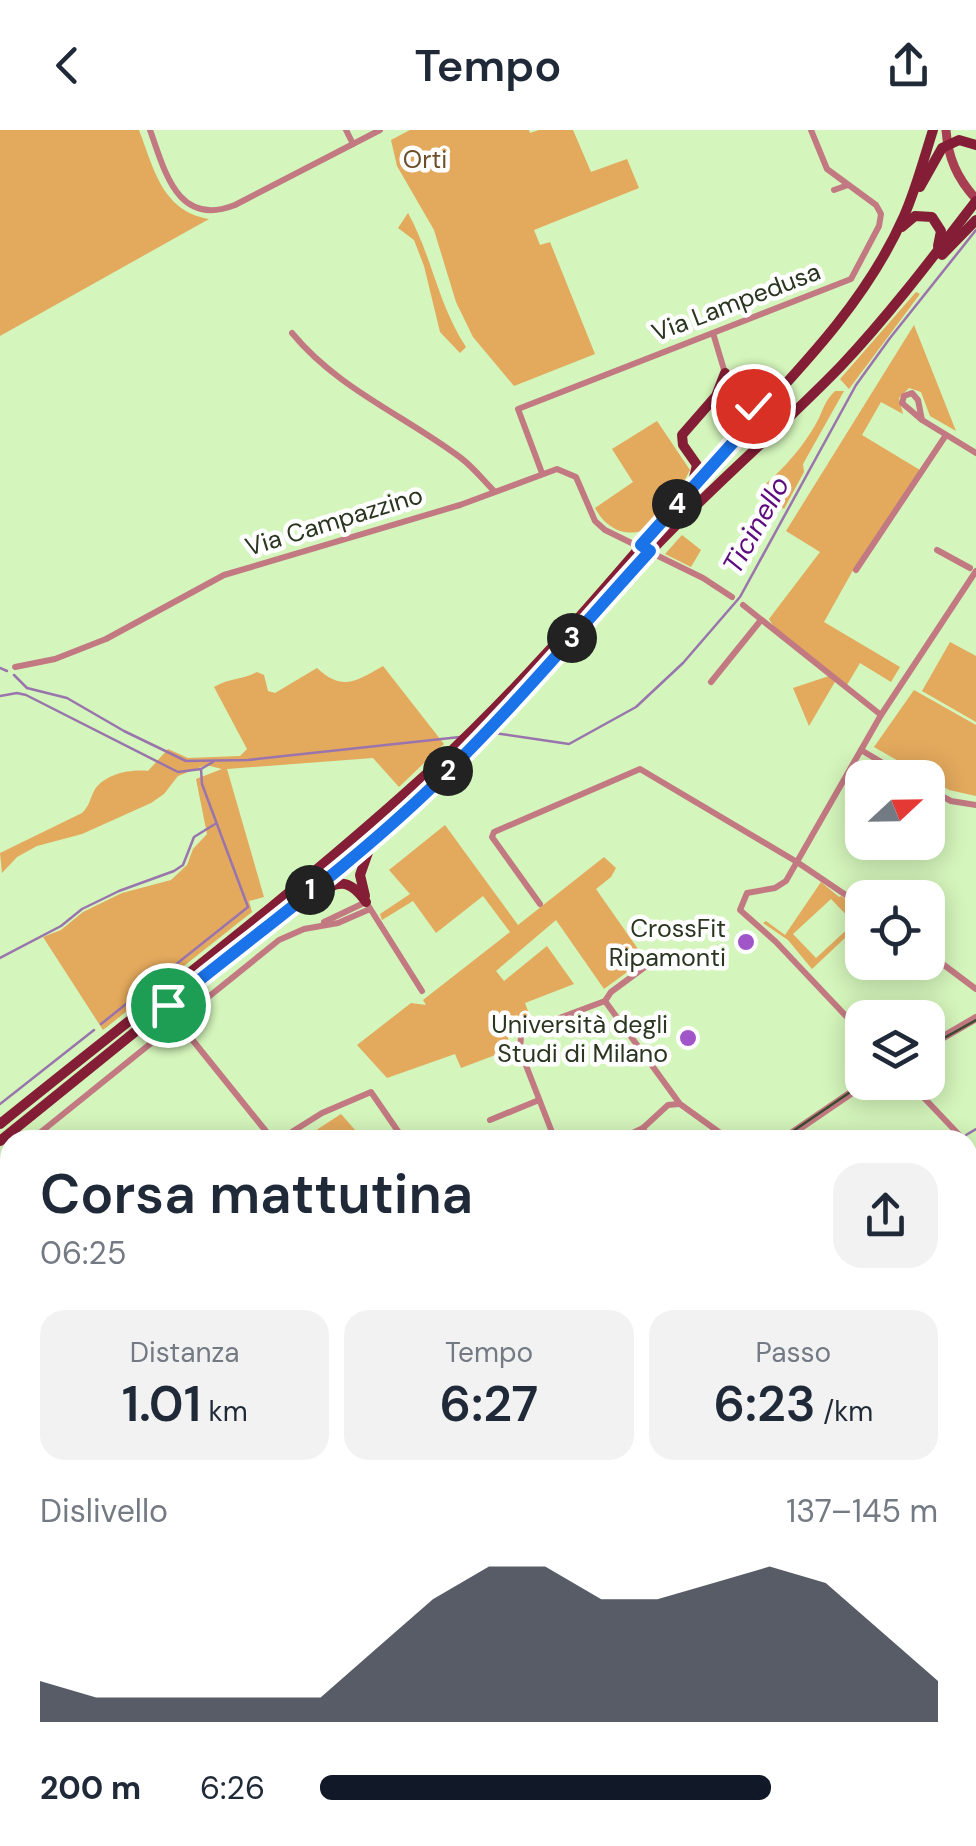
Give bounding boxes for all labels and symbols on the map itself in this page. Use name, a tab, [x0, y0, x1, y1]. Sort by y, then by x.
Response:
park label: Orti	[403, 143, 447, 176]
street label: Via Lampedusa	[647, 255, 825, 349]
pin	[711, 364, 796, 449]
water label: Ticinello	[714, 470, 798, 580]
street label: Via Campazzino	[241, 478, 427, 564]
pin: 4	[652, 479, 702, 529]
pin: 3	[547, 613, 597, 663]
pin: 2	[423, 746, 473, 796]
north arrow	[845, 760, 945, 860]
pin: 1	[285, 865, 335, 915]
place label: CrossFit Ripamonti	[609, 912, 726, 974]
marker: CrossFit Ripamonti	[735, 931, 757, 953]
pin	[126, 963, 211, 1048]
place label: Università degli Studi di Milano	[491, 1008, 668, 1070]
marker: Università degli Studi di Milano	[677, 1027, 699, 1049]

